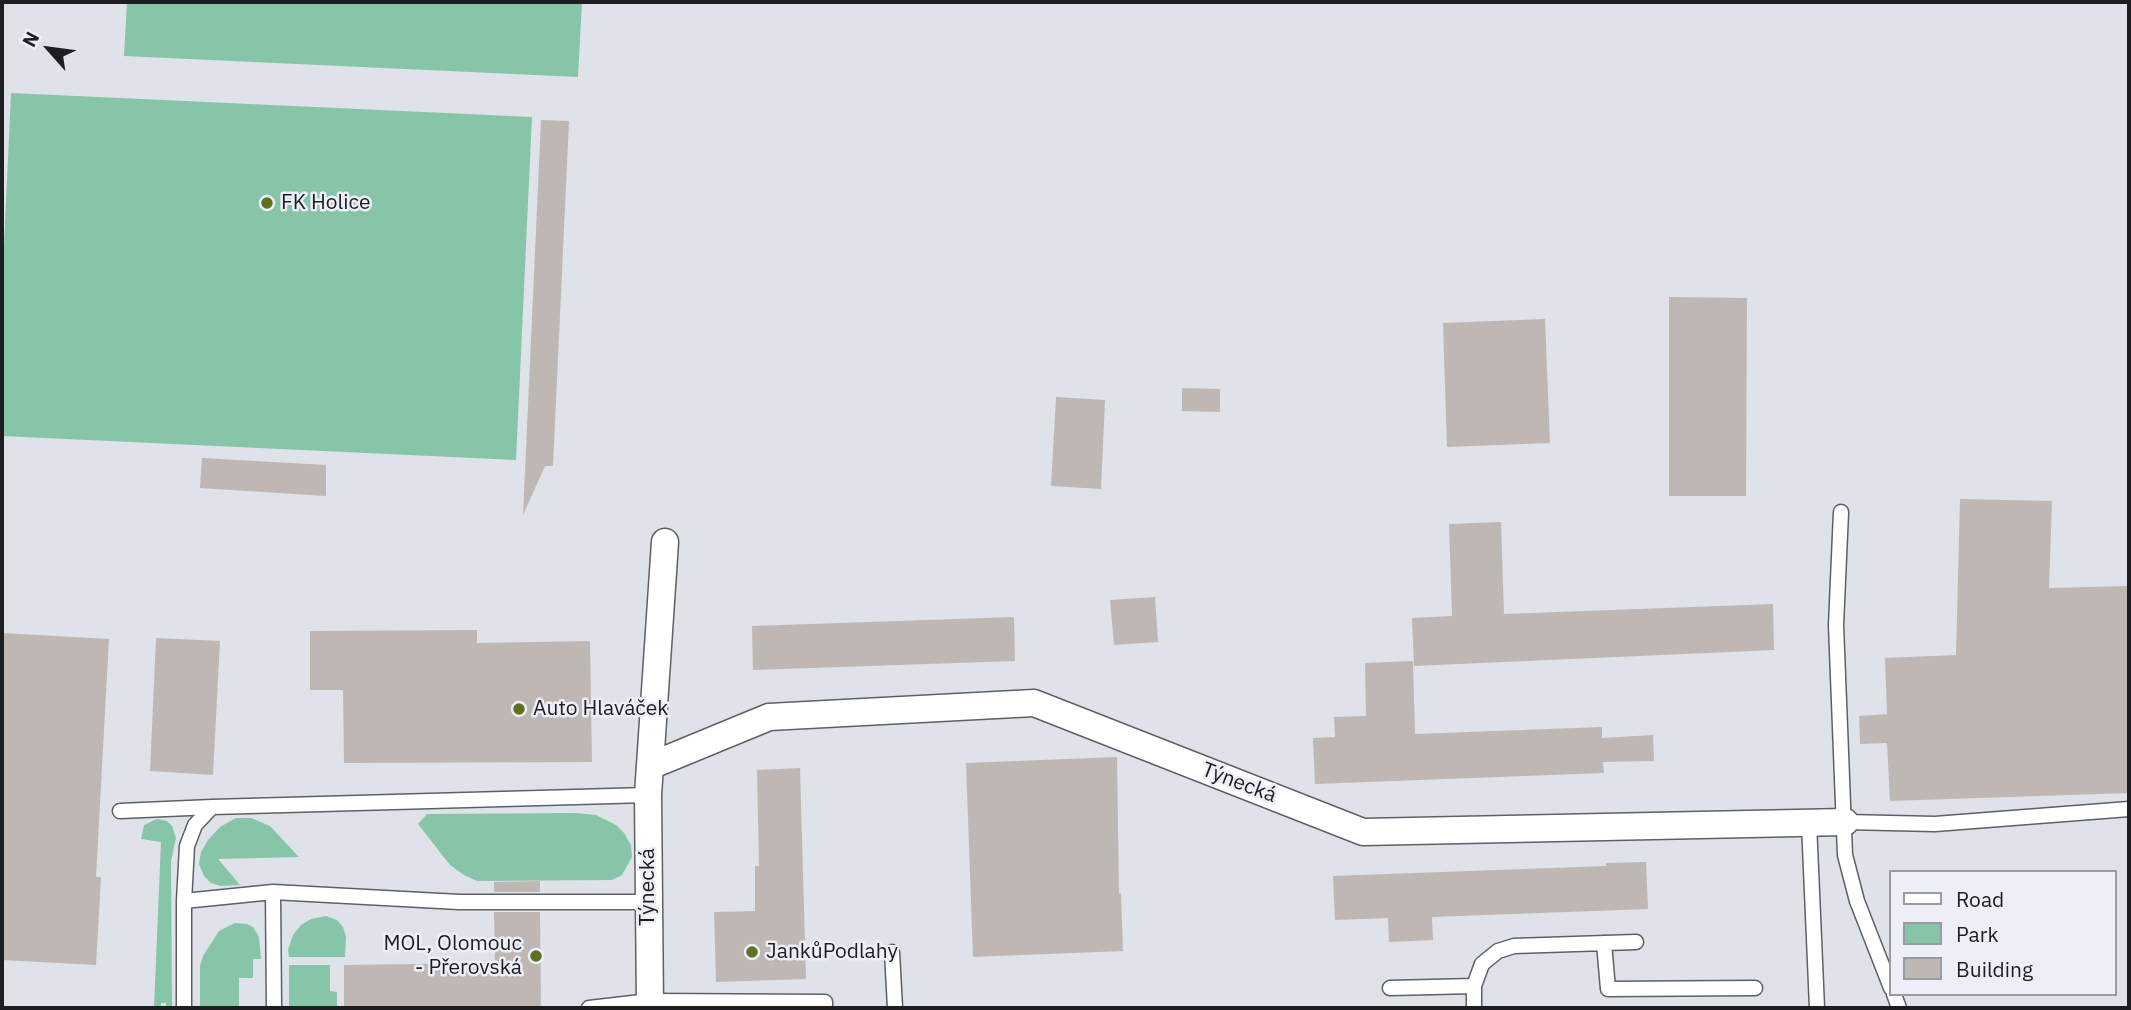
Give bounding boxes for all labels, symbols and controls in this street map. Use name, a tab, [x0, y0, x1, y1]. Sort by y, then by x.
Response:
north arrow	[14, 14, 84, 84]
text: N	[17, 27, 44, 51]
place label: FK Holice	[281, 190, 371, 216]
marker: FK Holice	[259, 195, 275, 211]
place label: Auto Hlaváček	[533, 696, 668, 722]
marker: Auto Hlaváček	[511, 701, 527, 717]
street label: Týnecká	[1198, 757, 1280, 809]
street label: Týnecká	[635, 848, 661, 926]
legend	[1890, 870, 2117, 996]
text: Road	[1956, 885, 2004, 913]
text: Park	[1956, 920, 1999, 948]
place label: MOL, Olomouc - Přerovská	[383, 931, 522, 981]
place label: JankůPodlahy	[766, 939, 898, 965]
marker: JankůPodlahy	[744, 944, 760, 960]
marker: MOL, Olomouc - Přerovská	[528, 948, 544, 964]
text: Building	[1956, 955, 2033, 983]

